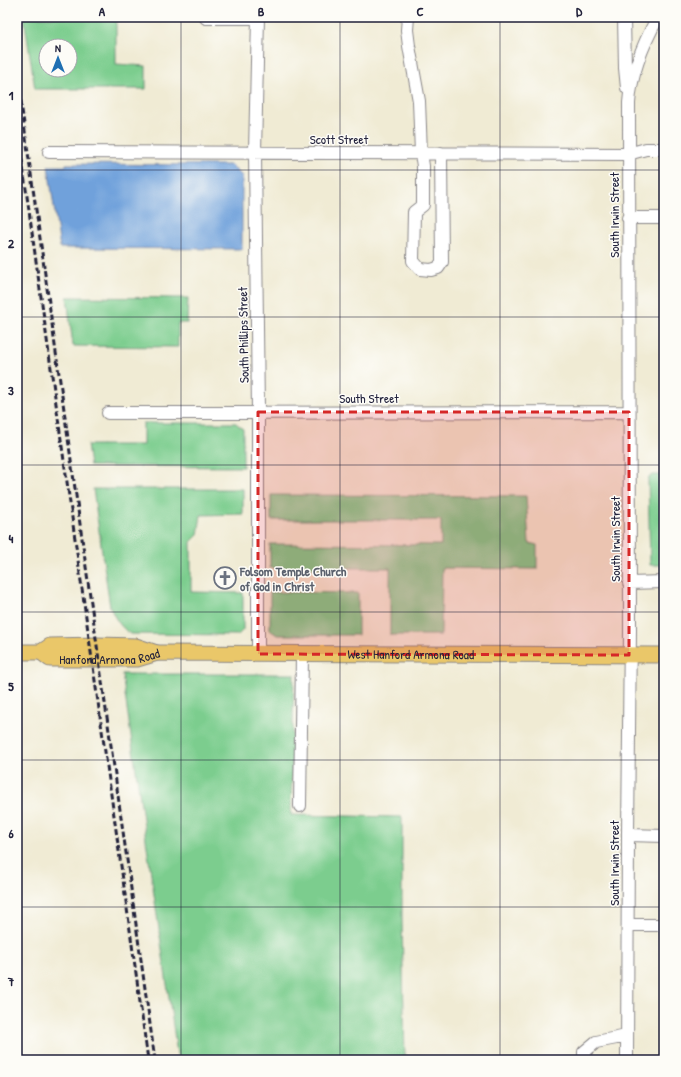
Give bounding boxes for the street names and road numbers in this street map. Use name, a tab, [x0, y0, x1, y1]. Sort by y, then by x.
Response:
street label: Scott Street	[310, 130, 369, 148]
street label: South Irwin Street	[605, 172, 623, 258]
street label: South Phillips Street	[233, 286, 253, 383]
street label: South Street	[339, 389, 399, 407]
street label: South Irwin Street	[606, 496, 624, 582]
street label: Hanford Armona Road	[59, 644, 162, 668]
street label: West Hanford Armona Road	[347, 645, 474, 663]
street label: South Irwin Street	[605, 820, 623, 906]

